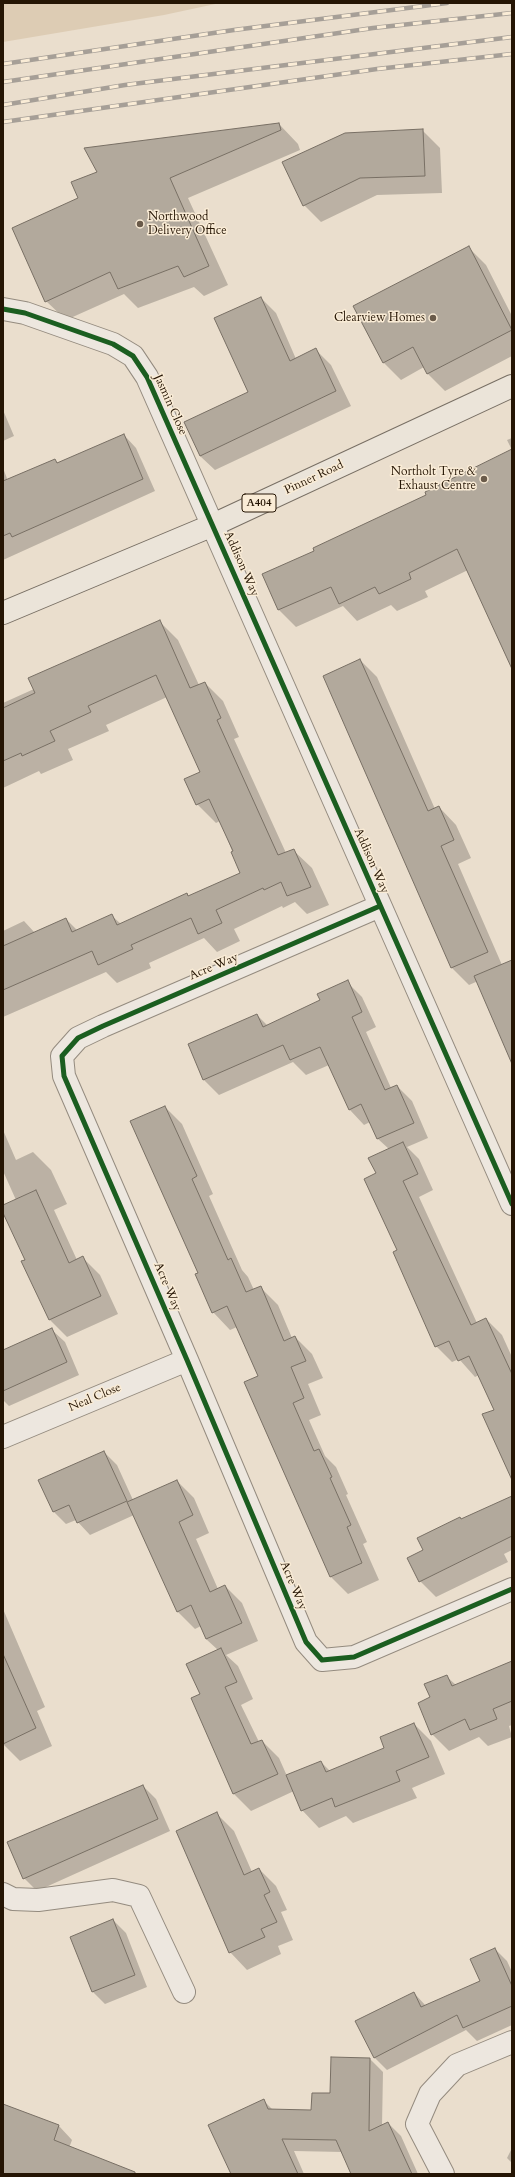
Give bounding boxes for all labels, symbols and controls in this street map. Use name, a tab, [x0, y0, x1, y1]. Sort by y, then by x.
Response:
place label: Northwood Delivery Office	[148, 210, 227, 238]
marker: Northwood Delivery Office	[135, 219, 145, 229]
place label: Clearview Homes	[334, 311, 425, 325]
marker: Clearview Homes	[428, 313, 438, 323]
street label: Jasmin Close	[150, 372, 190, 438]
street label: Pinner Road	[282, 458, 346, 498]
place label: Northolt Tyre & Exhaust Centre	[391, 465, 476, 493]
marker: Northolt Tyre & Exhaust Centre	[479, 474, 489, 484]
road number: A404	[242, 494, 276, 512]
street label: Addison Way	[220, 529, 262, 599]
street label: Addison Way	[350, 826, 392, 896]
street label: Acre Way	[187, 950, 241, 984]
street label: Acre Way	[150, 1260, 184, 1314]
street label: Neal Close	[67, 1381, 123, 1415]
street label: Acre Way	[276, 1559, 310, 1613]

